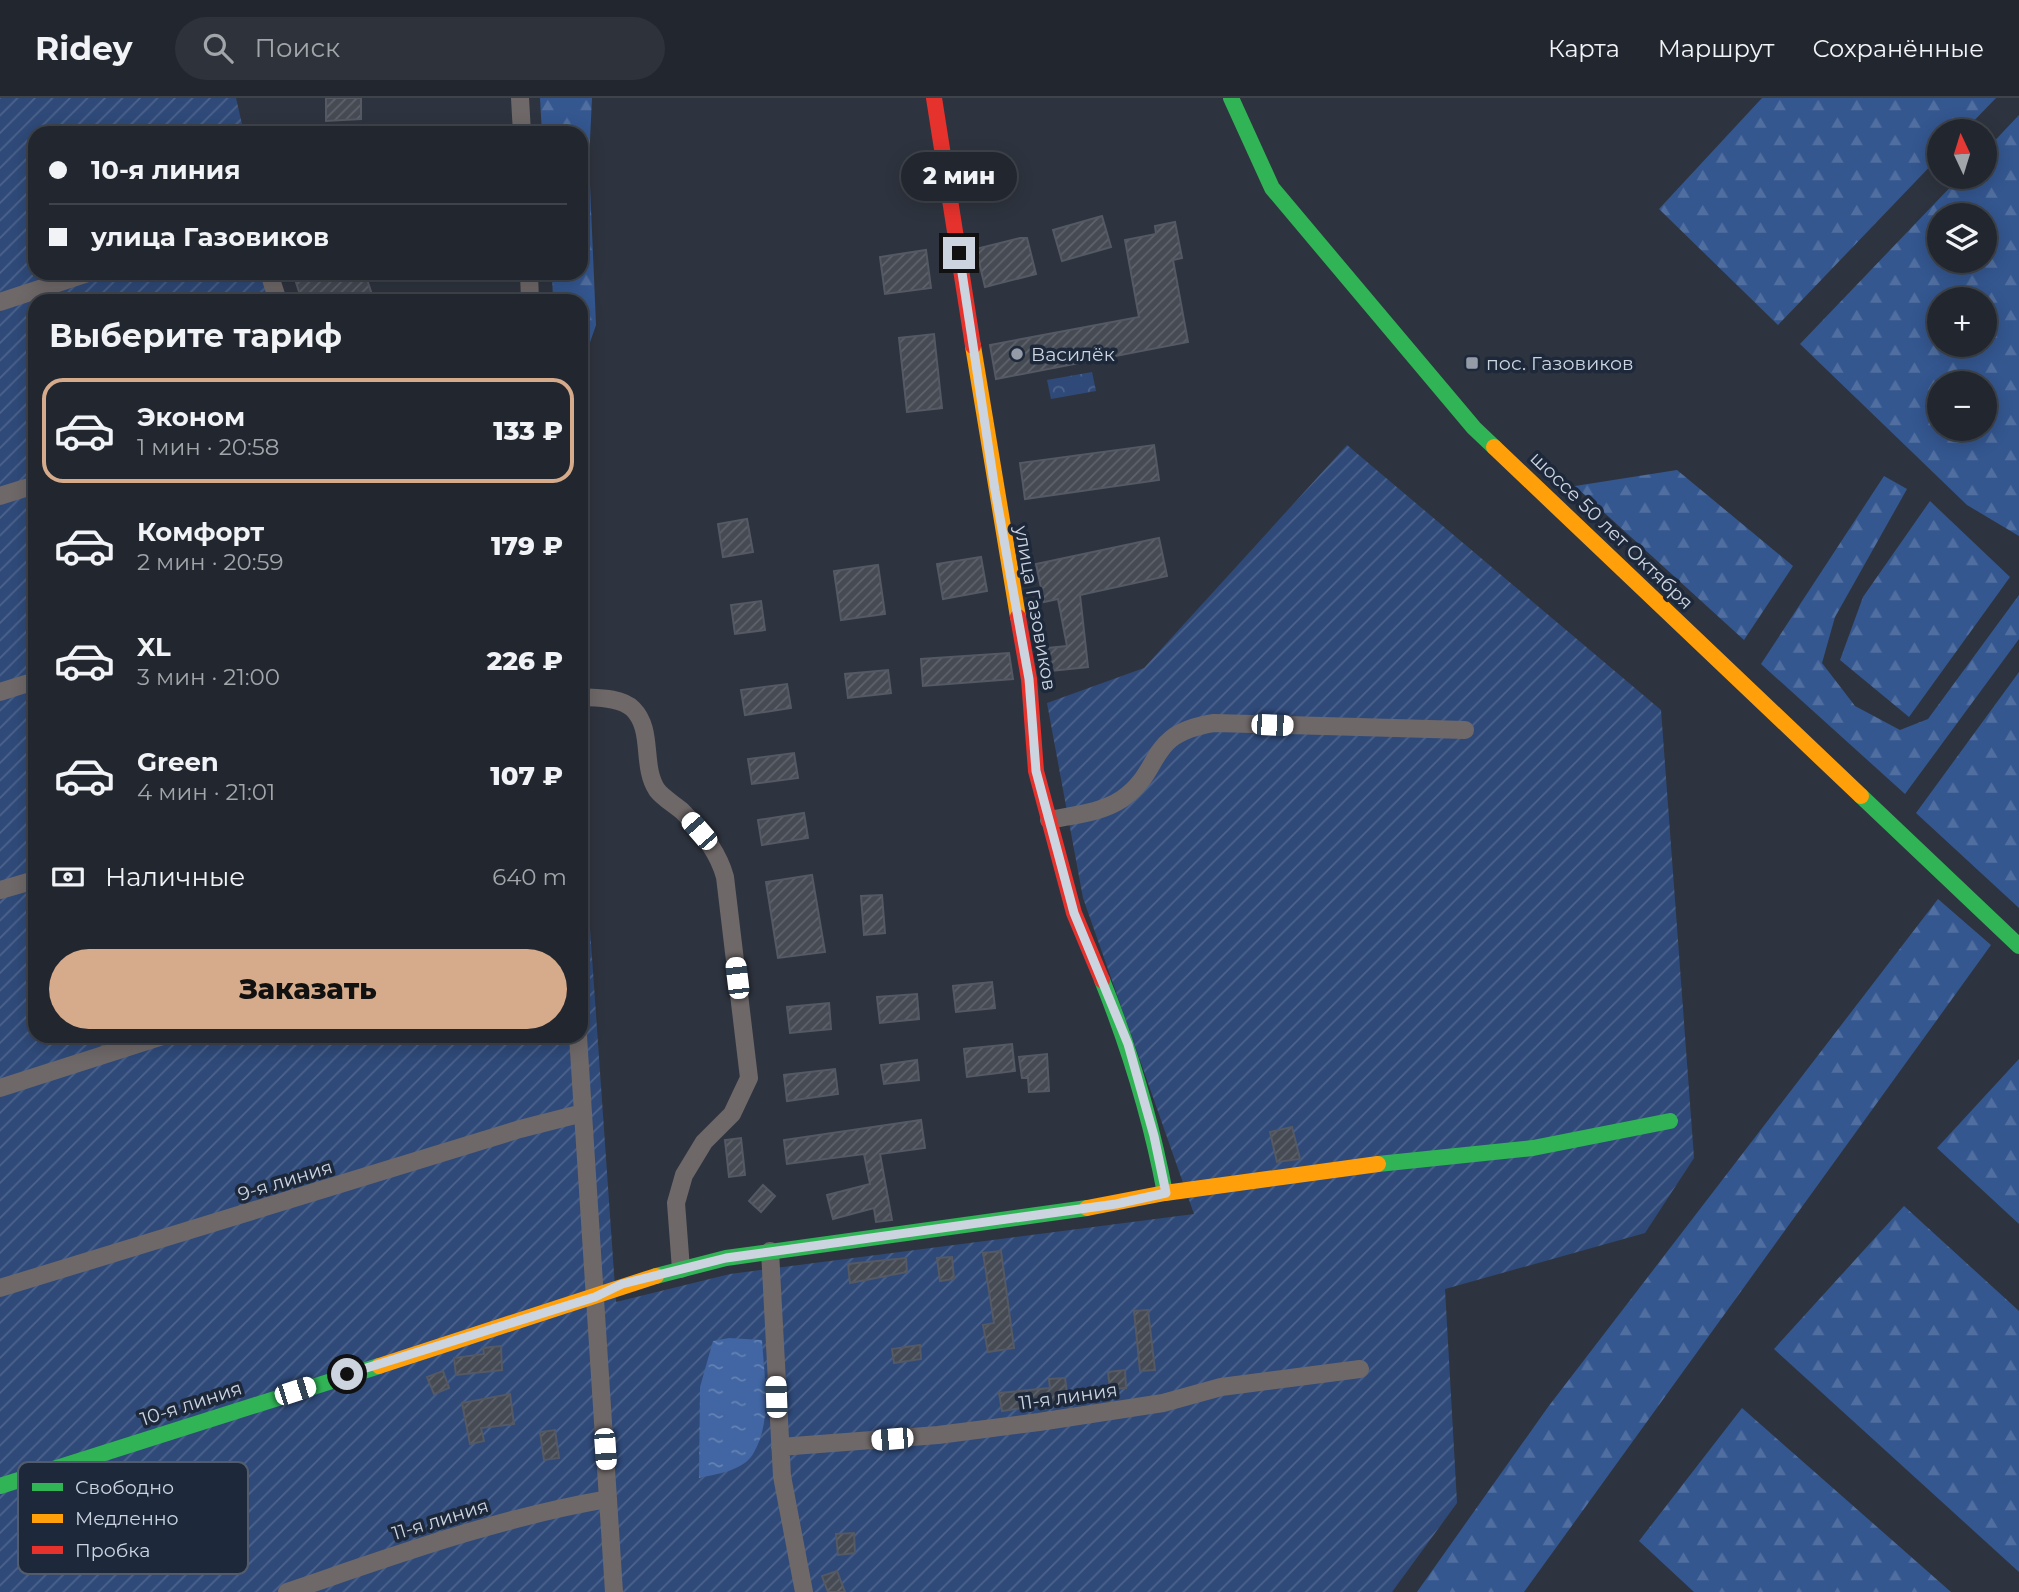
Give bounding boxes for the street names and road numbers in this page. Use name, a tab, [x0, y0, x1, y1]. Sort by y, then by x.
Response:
street label: шоссе 50 лет Октября	[1526, 447, 1698, 614]
street label: улица Газовиков	[1010, 523, 1061, 692]
street label: 9-я линия	[235, 1155, 335, 1206]
street label: 10-я линия	[137, 1376, 245, 1431]
street label: 11-я линия	[1017, 1378, 1119, 1415]
street label: 11-я линия	[389, 1494, 491, 1545]

